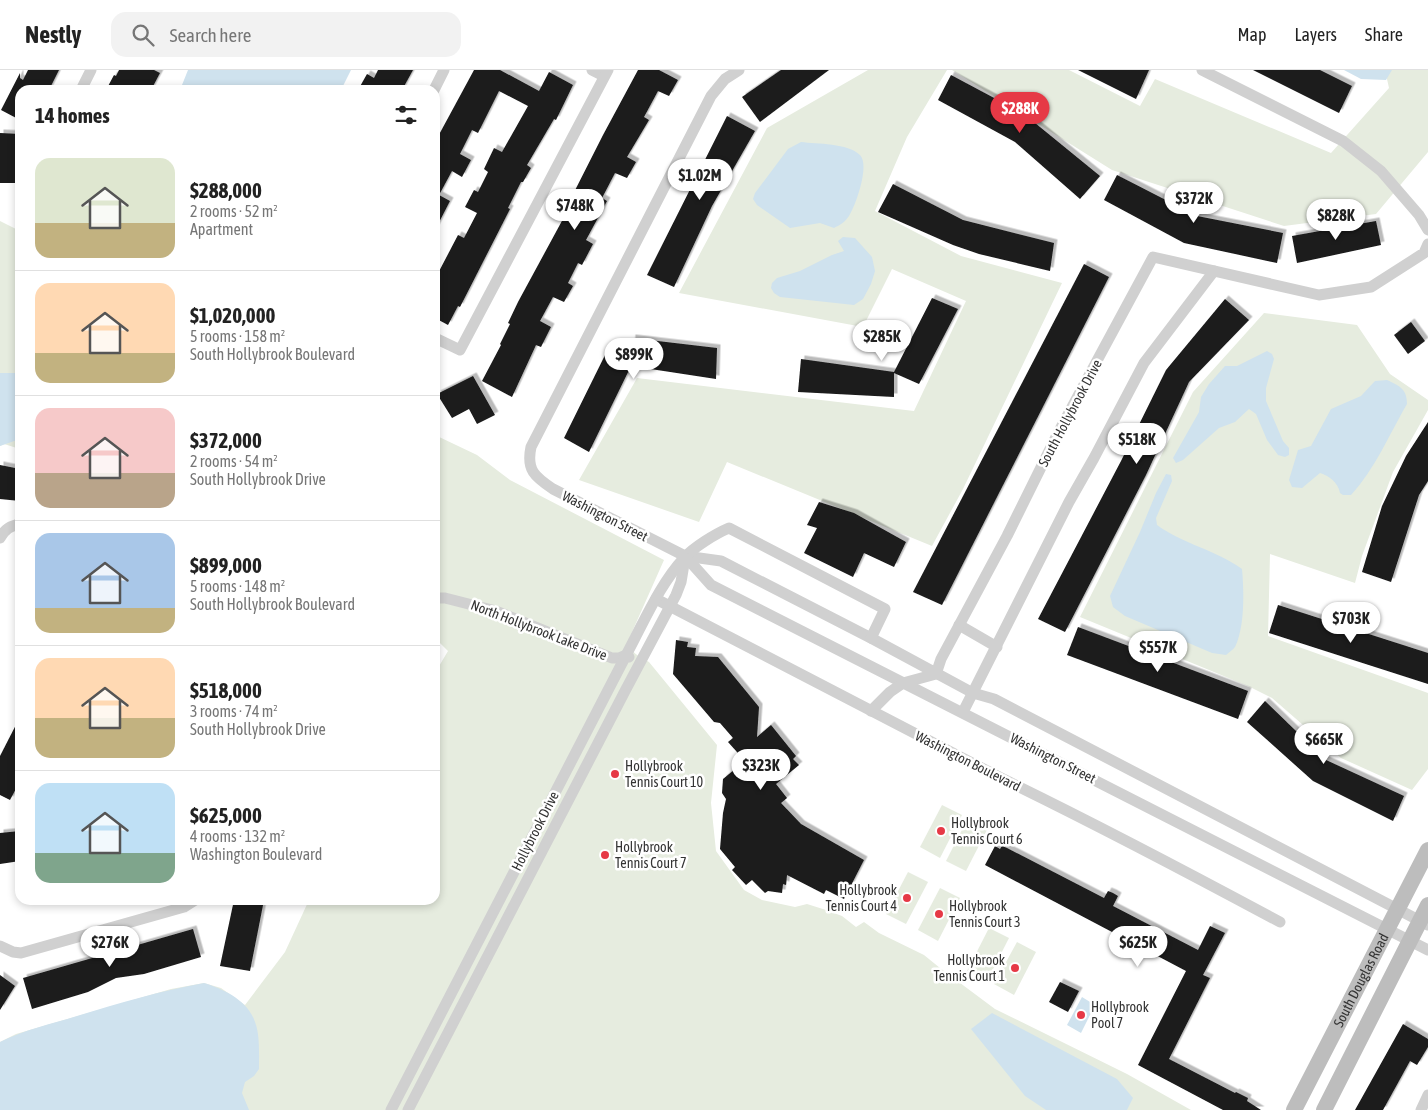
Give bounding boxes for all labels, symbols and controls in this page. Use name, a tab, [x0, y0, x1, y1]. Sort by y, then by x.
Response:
search box	[111, 12, 461, 57]
text: Nestly	[25, 21, 81, 48]
icon: search	[129, 21, 157, 49]
text: Search here	[169, 24, 251, 46]
text: Map	[1237, 24, 1266, 45]
text: Layers	[1294, 24, 1337, 45]
text: Share	[1365, 24, 1403, 45]
pin: $288K	[985, 92, 1055, 134]
text: $288K	[1001, 99, 1039, 117]
icon: filters	[392, 101, 420, 129]
text: 14 homes	[35, 103, 110, 127]
pin: $1.02M	[659, 158, 741, 201]
text: $1.02M	[679, 166, 721, 184]
icon: home	[75, 178, 135, 238]
text: $288,000	[190, 178, 262, 202]
pin: $372K	[1159, 182, 1229, 224]
pin: $748K	[540, 189, 610, 231]
text: $372K	[1175, 189, 1213, 207]
text: $748K	[556, 196, 594, 214]
pin: $828K	[1301, 198, 1371, 241]
text: 2 rooms · 52 m²	[190, 202, 278, 220]
text: $828K	[1317, 206, 1355, 224]
text: Apartment	[190, 220, 253, 238]
icon: home	[75, 303, 135, 363]
text: $1,020,000	[190, 303, 275, 327]
pin: $285K	[847, 320, 917, 362]
text: 5 rooms · 158 m²	[190, 327, 285, 345]
text: $285K	[863, 327, 901, 345]
pin: $899K	[599, 338, 669, 380]
text: South Hollybrook Boulevard	[190, 345, 355, 363]
text: $899K	[615, 345, 653, 363]
street label: South Hollybrook Drive	[1035, 357, 1105, 469]
pin: $518K	[1102, 422, 1172, 465]
icon: home	[75, 428, 135, 488]
text: $372,000	[190, 428, 262, 452]
text: $518K	[1118, 430, 1156, 448]
text: 2 rooms · 54 m²	[190, 452, 278, 470]
text: South Hollybrook Drive	[190, 470, 326, 488]
street label: Washington Street	[560, 488, 650, 544]
icon: home	[75, 553, 135, 613]
text: $899,000	[190, 553, 262, 577]
text: 5 rooms · 148 m²	[190, 577, 285, 595]
text: South Hollybrook Boulevard	[190, 595, 355, 613]
street label: North Hollybrook Lake Drive	[469, 597, 609, 663]
pin: $703K	[1316, 602, 1386, 644]
text: $703K	[1332, 609, 1370, 627]
pin: $557K	[1123, 630, 1193, 673]
text: $557K	[1139, 638, 1177, 656]
icon: home	[75, 678, 135, 738]
text: $518,000	[190, 678, 262, 702]
text: 3 rooms · 74 m²	[190, 702, 278, 720]
text: South Hollybrook Drive	[190, 720, 326, 738]
pin: $665K	[1289, 722, 1359, 765]
street label: Washington Boulevard	[913, 728, 1023, 794]
street label: Washington Street	[1008, 730, 1098, 786]
text: $665K	[1305, 730, 1343, 748]
pin: $323K	[726, 748, 796, 791]
text: $323K	[742, 756, 780, 774]
place label: Hollybrook Tennis Court 10	[625, 758, 703, 790]
marker: Hollybrook Tennis Court 10	[609, 768, 621, 780]
street label: Hollybrook Drive	[508, 789, 562, 873]
icon: home	[75, 803, 135, 863]
text: $625,000	[190, 803, 262, 827]
place label: Hollybrook Tennis Court 6	[951, 815, 1023, 847]
marker: Hollybrook Tennis Court 6	[935, 825, 947, 837]
text: 4 rooms · 132 m²	[190, 827, 285, 845]
place label: Hollybrook Tennis Court 7	[615, 839, 686, 871]
text: Washington Boulevard	[190, 845, 322, 863]
marker: Hollybrook Tennis Court 7	[599, 849, 611, 861]
place label: Hollybrook Tennis Court 4	[826, 882, 897, 914]
marker: Hollybrook Tennis Court 4	[901, 892, 913, 904]
place label: Hollybrook Tennis Court 3	[949, 898, 1020, 930]
marker: Hollybrook Tennis Court 3	[933, 908, 945, 920]
pin: $276K	[75, 926, 145, 968]
pin: $625K	[1103, 926, 1173, 968]
street label: South Douglas Road	[1330, 931, 1392, 1030]
text: $276K	[91, 933, 129, 951]
text: $625K	[1119, 933, 1157, 951]
place label: Hollybrook Tennis Court 1	[934, 952, 1005, 984]
marker: Hollybrook Tennis Court 1	[1009, 962, 1021, 974]
place label: Hollybrook Pool 7	[1091, 999, 1149, 1031]
marker: Hollybrook Pool 7	[1075, 1009, 1087, 1021]

